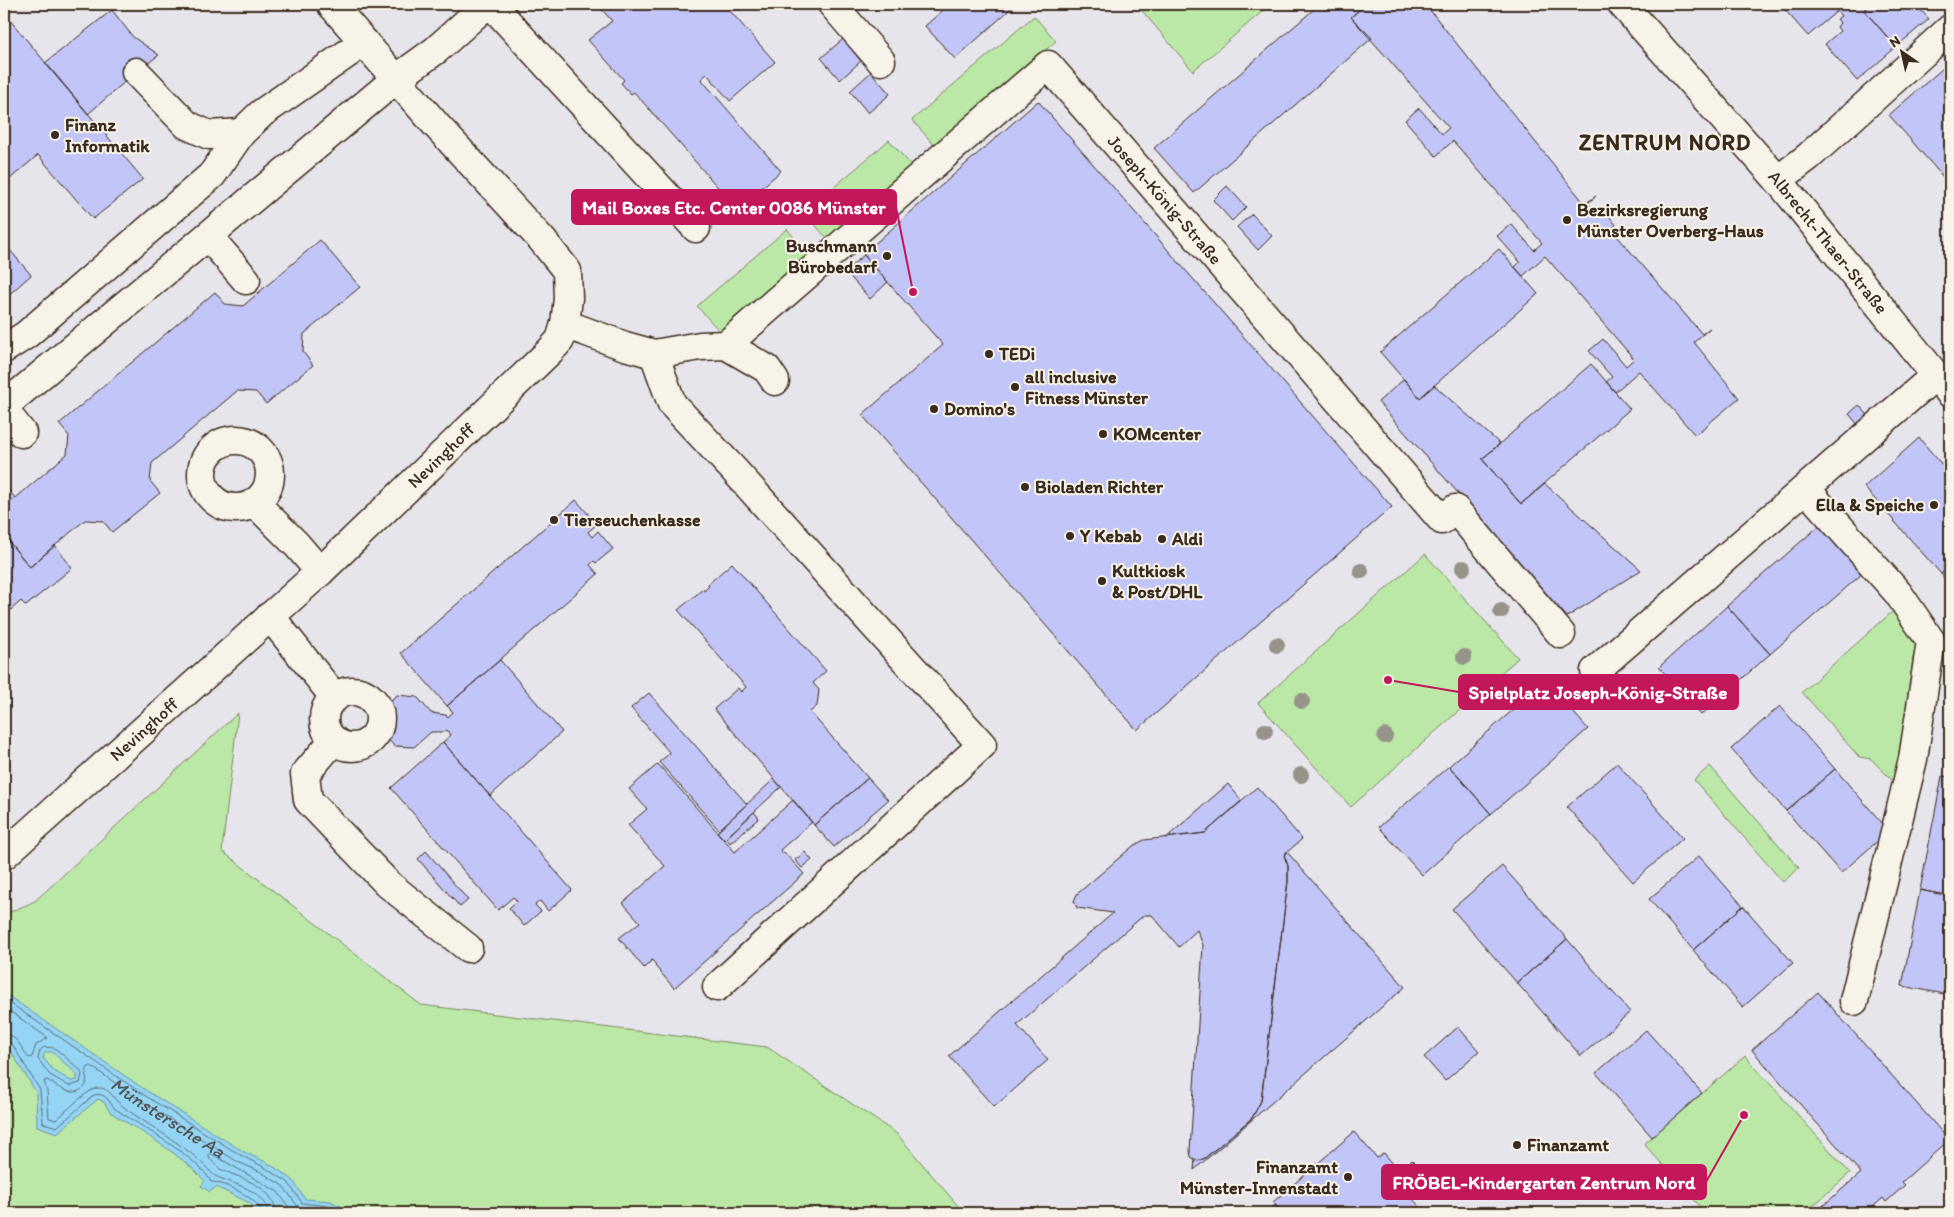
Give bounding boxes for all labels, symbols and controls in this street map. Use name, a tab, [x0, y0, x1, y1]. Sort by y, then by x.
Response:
north arrow	[1876, 28, 1926, 78]
text: N	[1886, 32, 1904, 51]
place label: Finanz Informatik	[65, 114, 150, 157]
marker: Finanz Informatik	[49, 129, 61, 141]
district label: ZENTRUM NORD	[1579, 129, 1751, 156]
street label: Joseph-König-Straße	[1103, 130, 1227, 269]
street label: Albrecht-Thaer-Straße	[1764, 166, 1893, 318]
callout: Mail Boxes Etc. Center 0086 Münster	[572, 190, 896, 224]
text: Mail Boxes Etc. Center 0086 Münster	[582, 196, 886, 219]
place label: Bezirksregierung Münster Overberg-Haus	[1577, 199, 1764, 242]
marker: Bezirksregierung Münster Overberg-Haus	[1561, 214, 1573, 226]
place label: Buschmann Bürobedarf	[786, 235, 878, 278]
marker: Buschmann Bürobedarf	[881, 250, 893, 262]
place label: TEDi	[998, 343, 1035, 365]
marker: TEDi	[983, 348, 995, 360]
place label: all inclusive Fitness Münster	[1025, 366, 1149, 409]
marker: all inclusive Fitness Münster	[1009, 381, 1021, 393]
place label: Domino's	[944, 398, 1015, 420]
marker: Domino's	[928, 403, 940, 415]
street label: Nevinghoff	[403, 418, 480, 493]
place label: KOMcenter	[1113, 423, 1202, 445]
marker: KOMcenter	[1097, 428, 1109, 440]
place label: Bioladen Richter	[1035, 476, 1164, 498]
marker: Bioladen Richter	[1019, 481, 1031, 493]
place label: Ella & Speiche	[1816, 494, 1924, 516]
marker: Ella & Speiche	[1928, 499, 1940, 511]
place label: Tierseuchenkasse	[563, 509, 701, 531]
marker: Tierseuchenkasse	[548, 514, 560, 526]
place label: Y Kebab	[1079, 525, 1142, 547]
place label: Aldi	[1171, 528, 1203, 550]
marker: Y Kebab	[1064, 530, 1076, 542]
marker: Aldi	[1156, 533, 1168, 545]
place label: Kultkiosk & Post/DHL	[1112, 560, 1203, 603]
marker: Kultkiosk & Post/DHL	[1096, 575, 1108, 587]
callout: Spielplatz Joseph-König-Straße	[1459, 675, 1738, 709]
text: Spielplatz Joseph-König-Straße	[1469, 681, 1727, 704]
street label: Nevinghoff	[105, 693, 184, 766]
water label: Münstersche Aa	[106, 1073, 229, 1163]
place label: Finanzamt	[1527, 1134, 1609, 1156]
marker: Finanzamt	[1511, 1139, 1523, 1151]
place label: Finanzamt Münster-Innenstadt	[1180, 1156, 1338, 1199]
callout: FRÖBEL-Kindergarten Zentrum Nord	[1382, 1165, 1706, 1199]
marker: Finanzamt Münster-Innenstadt	[1342, 1171, 1354, 1183]
text: FRÖBEL-Kindergarten Zentrum Nord	[1392, 1171, 1696, 1194]

